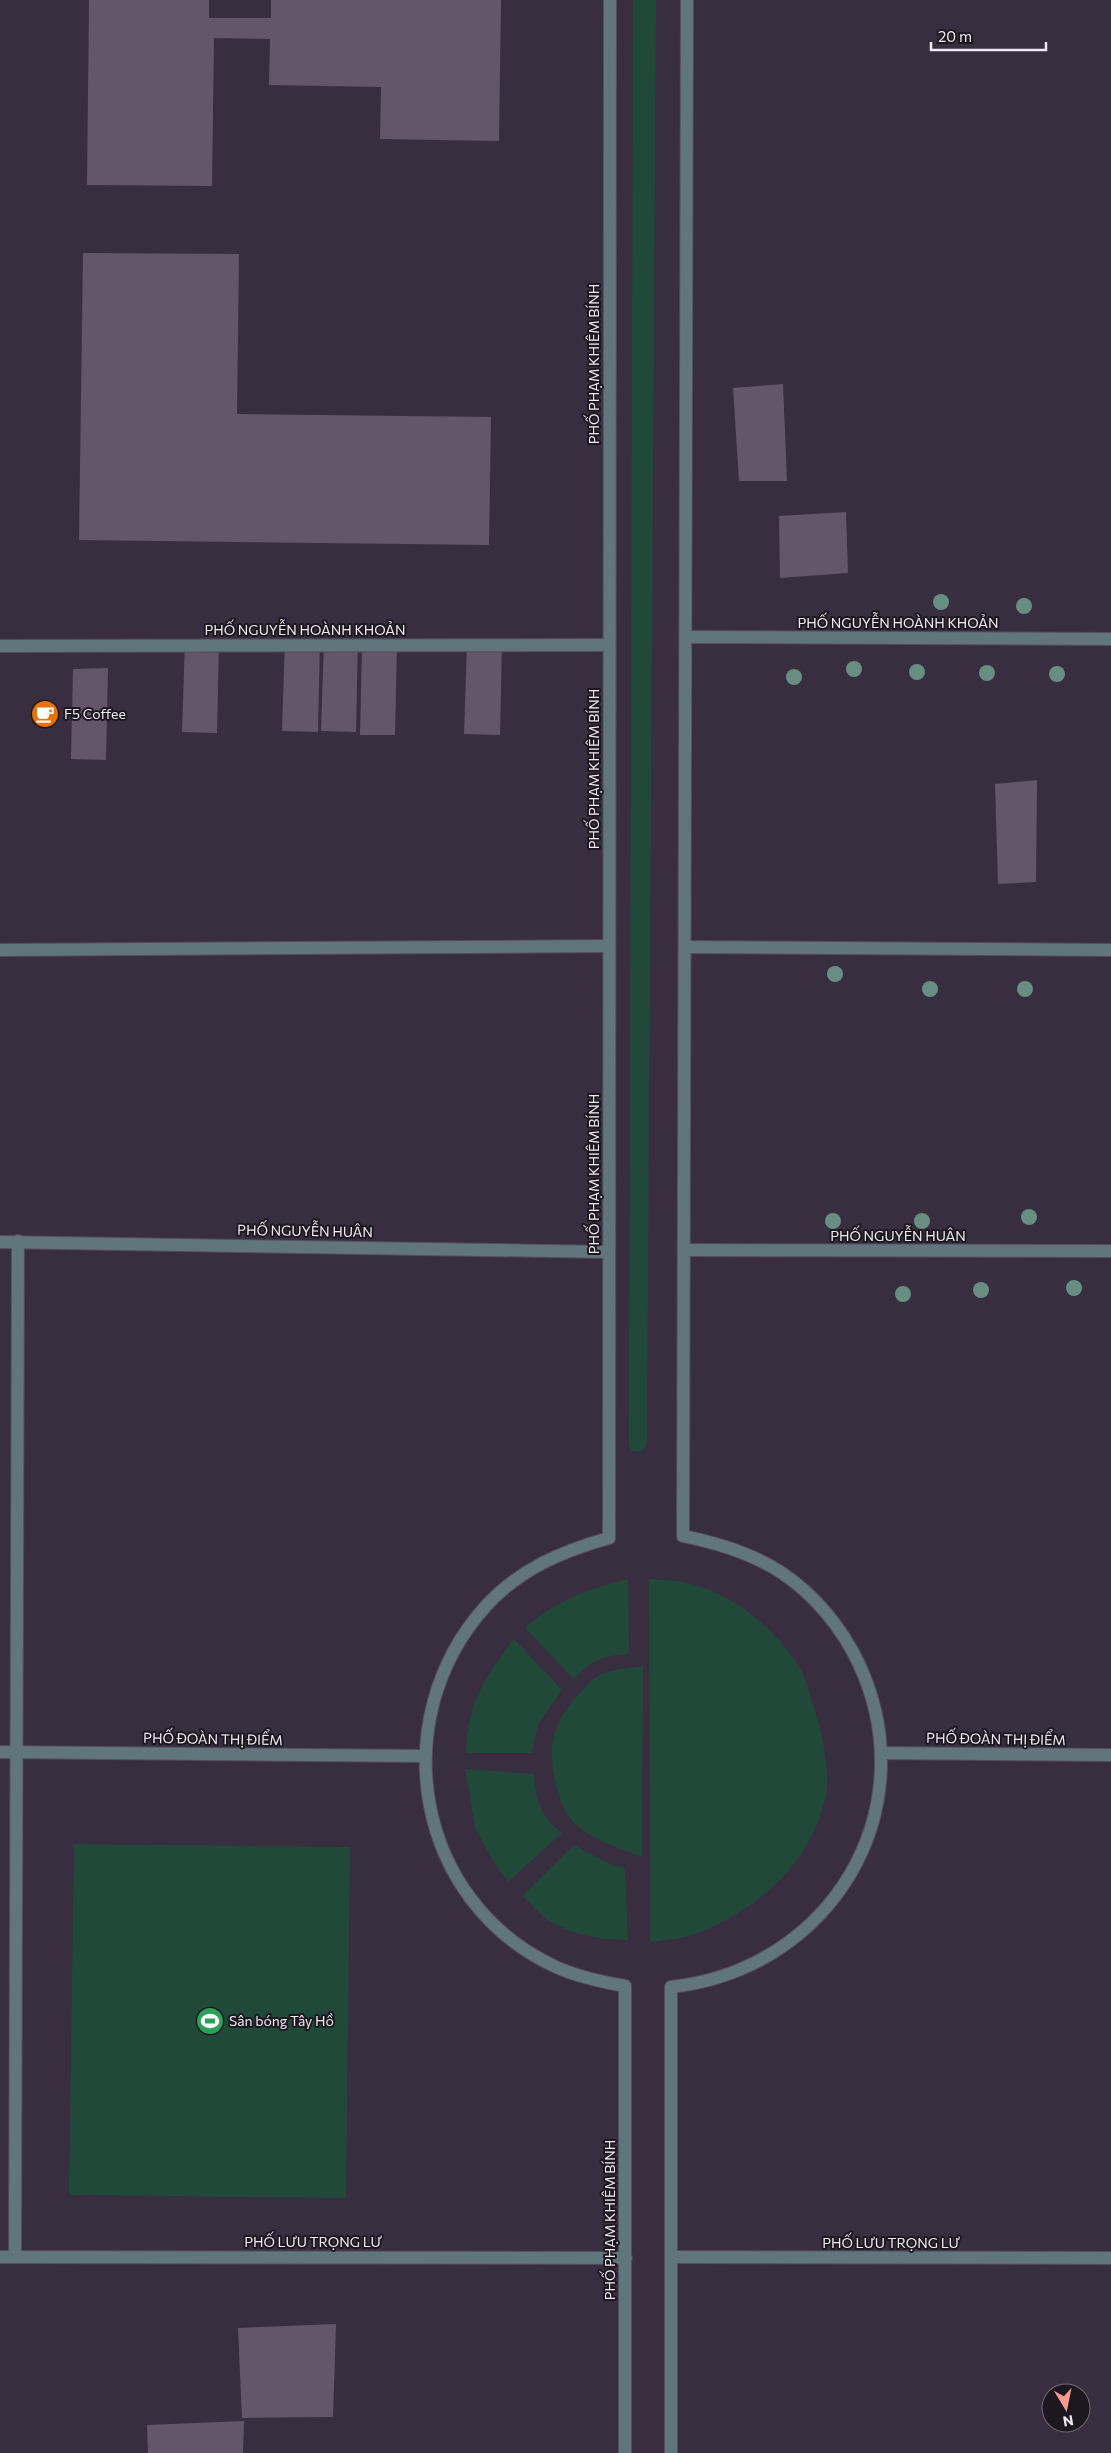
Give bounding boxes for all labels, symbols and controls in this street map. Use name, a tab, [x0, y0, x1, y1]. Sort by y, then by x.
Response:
scale bar	[931, 20, 1046, 52]
text: 20 m	[938, 27, 972, 45]
street label: PHỐ PHẠM KHIÊM BÍNH	[583, 284, 602, 444]
street label: PHỐ NGUYỄN HOÀNH KHOẢN	[797, 612, 999, 631]
street label: PHỐ NGUYỄN HOÀNH KHOẢN	[204, 619, 406, 638]
street label: PHỐ PHẠM KHIÊM BÍNH	[583, 689, 602, 849]
cafe icon: F5 Coffee	[30, 699, 60, 729]
place label: F5 Coffee	[64, 705, 126, 722]
street label: PHỐ PHẠM KHIÊM BÍNH	[583, 1094, 602, 1254]
street label: PHỐ NGUYỄN HUÂN	[237, 1219, 373, 1240]
street label: PHỐ NGUYỄN HUÂN	[830, 1225, 966, 1244]
street label: PHỐ ĐOÀN THỊ ĐIỂM	[143, 1727, 283, 1748]
street label: PHỐ ĐOÀN THỊ ĐIỂM	[926, 1727, 1066, 1748]
sports icon: Sân bóng Tây Hồ	[195, 2006, 225, 2036]
place label: Sân bóng Tây Hồ	[229, 2012, 334, 2029]
street label: PHỐ PHẠM KHIÊM BÍNH	[599, 2140, 618, 2300]
street label: PHỐ LƯU TRỌNG LƯ	[244, 2231, 383, 2250]
street label: PHỐ LƯU TRỌNG LƯ	[822, 2232, 961, 2251]
north arrow	[1041, 2383, 1091, 2433]
text: N	[1062, 2412, 1075, 2431]

